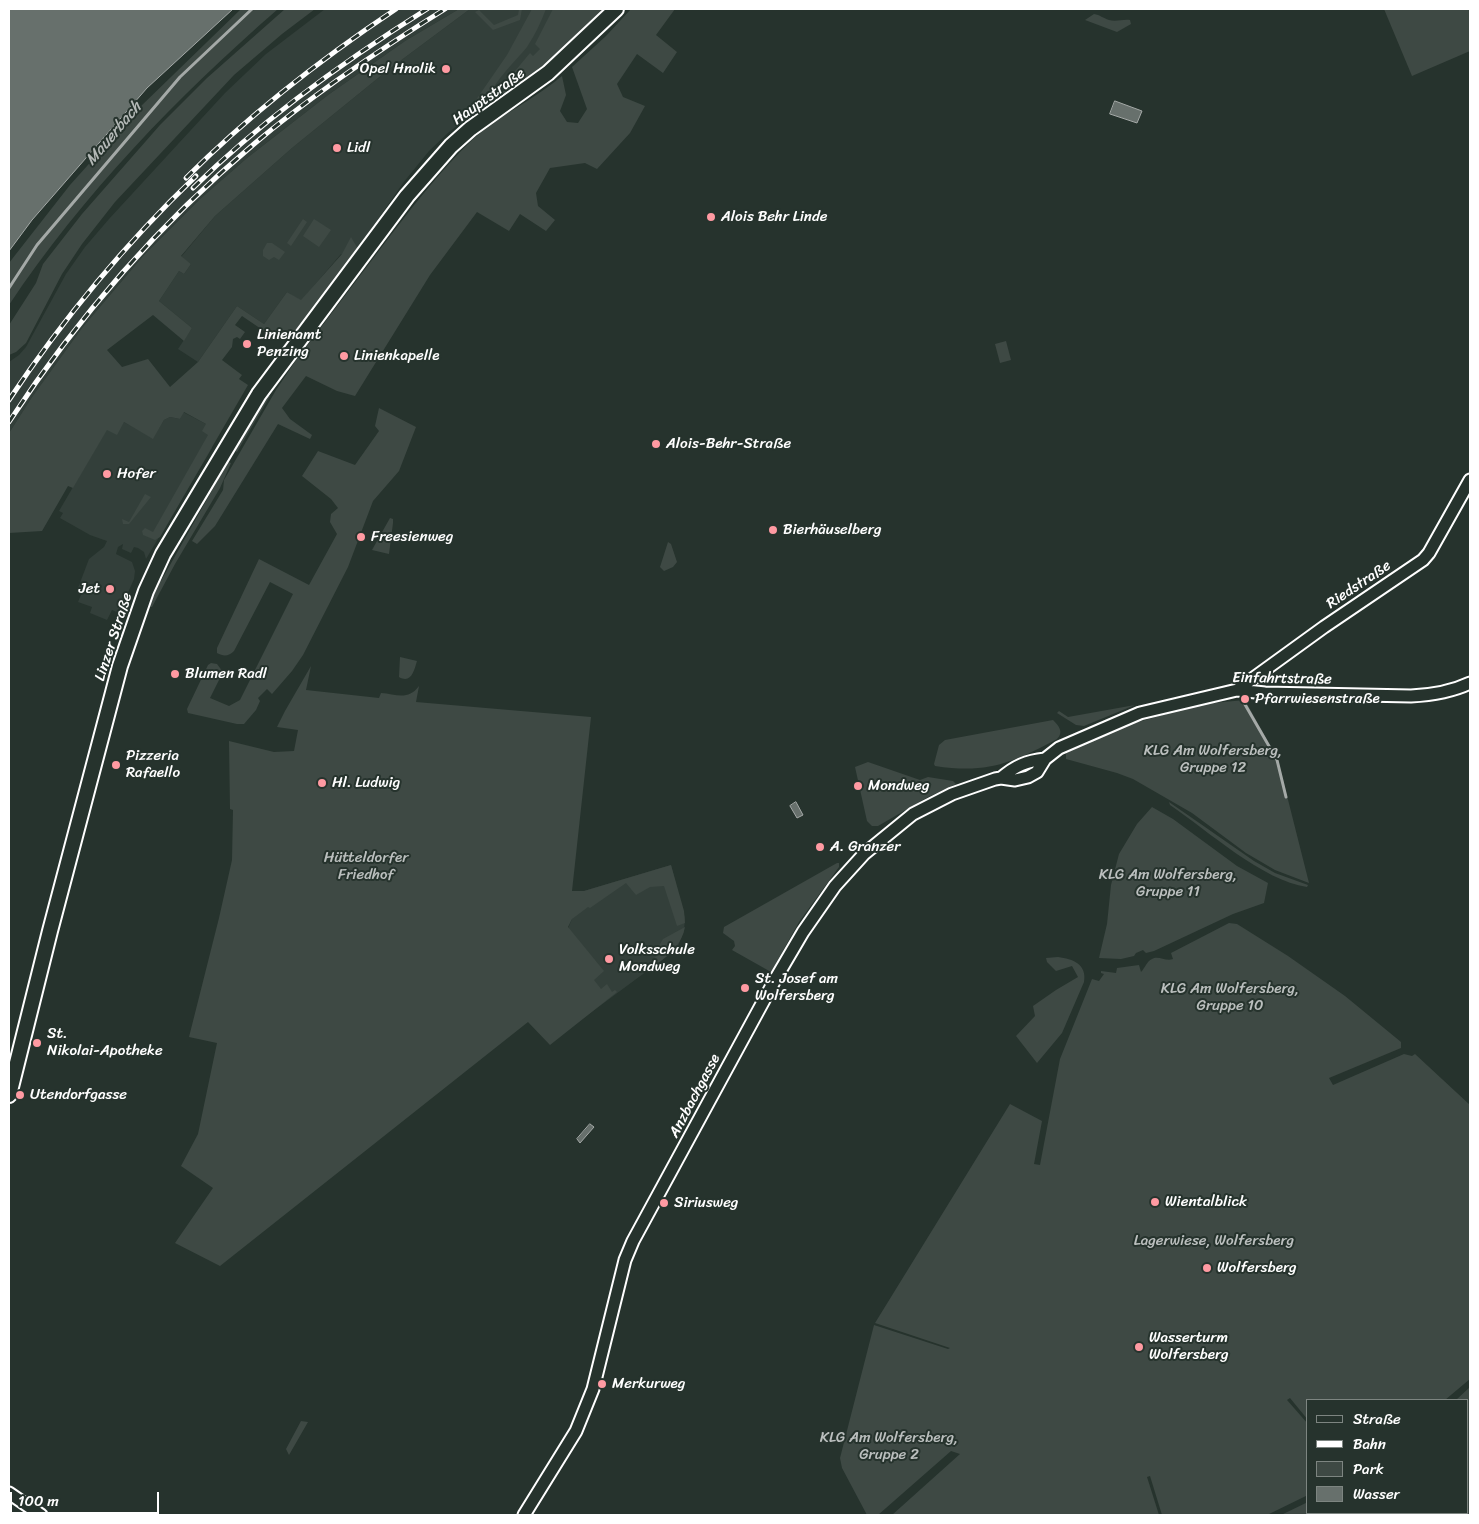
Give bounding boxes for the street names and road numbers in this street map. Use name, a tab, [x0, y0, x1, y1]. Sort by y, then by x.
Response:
street label: Hauptstraße	[449, 65, 529, 129]
street label: Riedstraße	[1323, 557, 1395, 613]
street label: Linzer Straße	[91, 591, 137, 683]
street label: Einfahrtstraße	[1232, 669, 1332, 689]
street label: Anzbachgasse	[665, 1051, 725, 1141]

